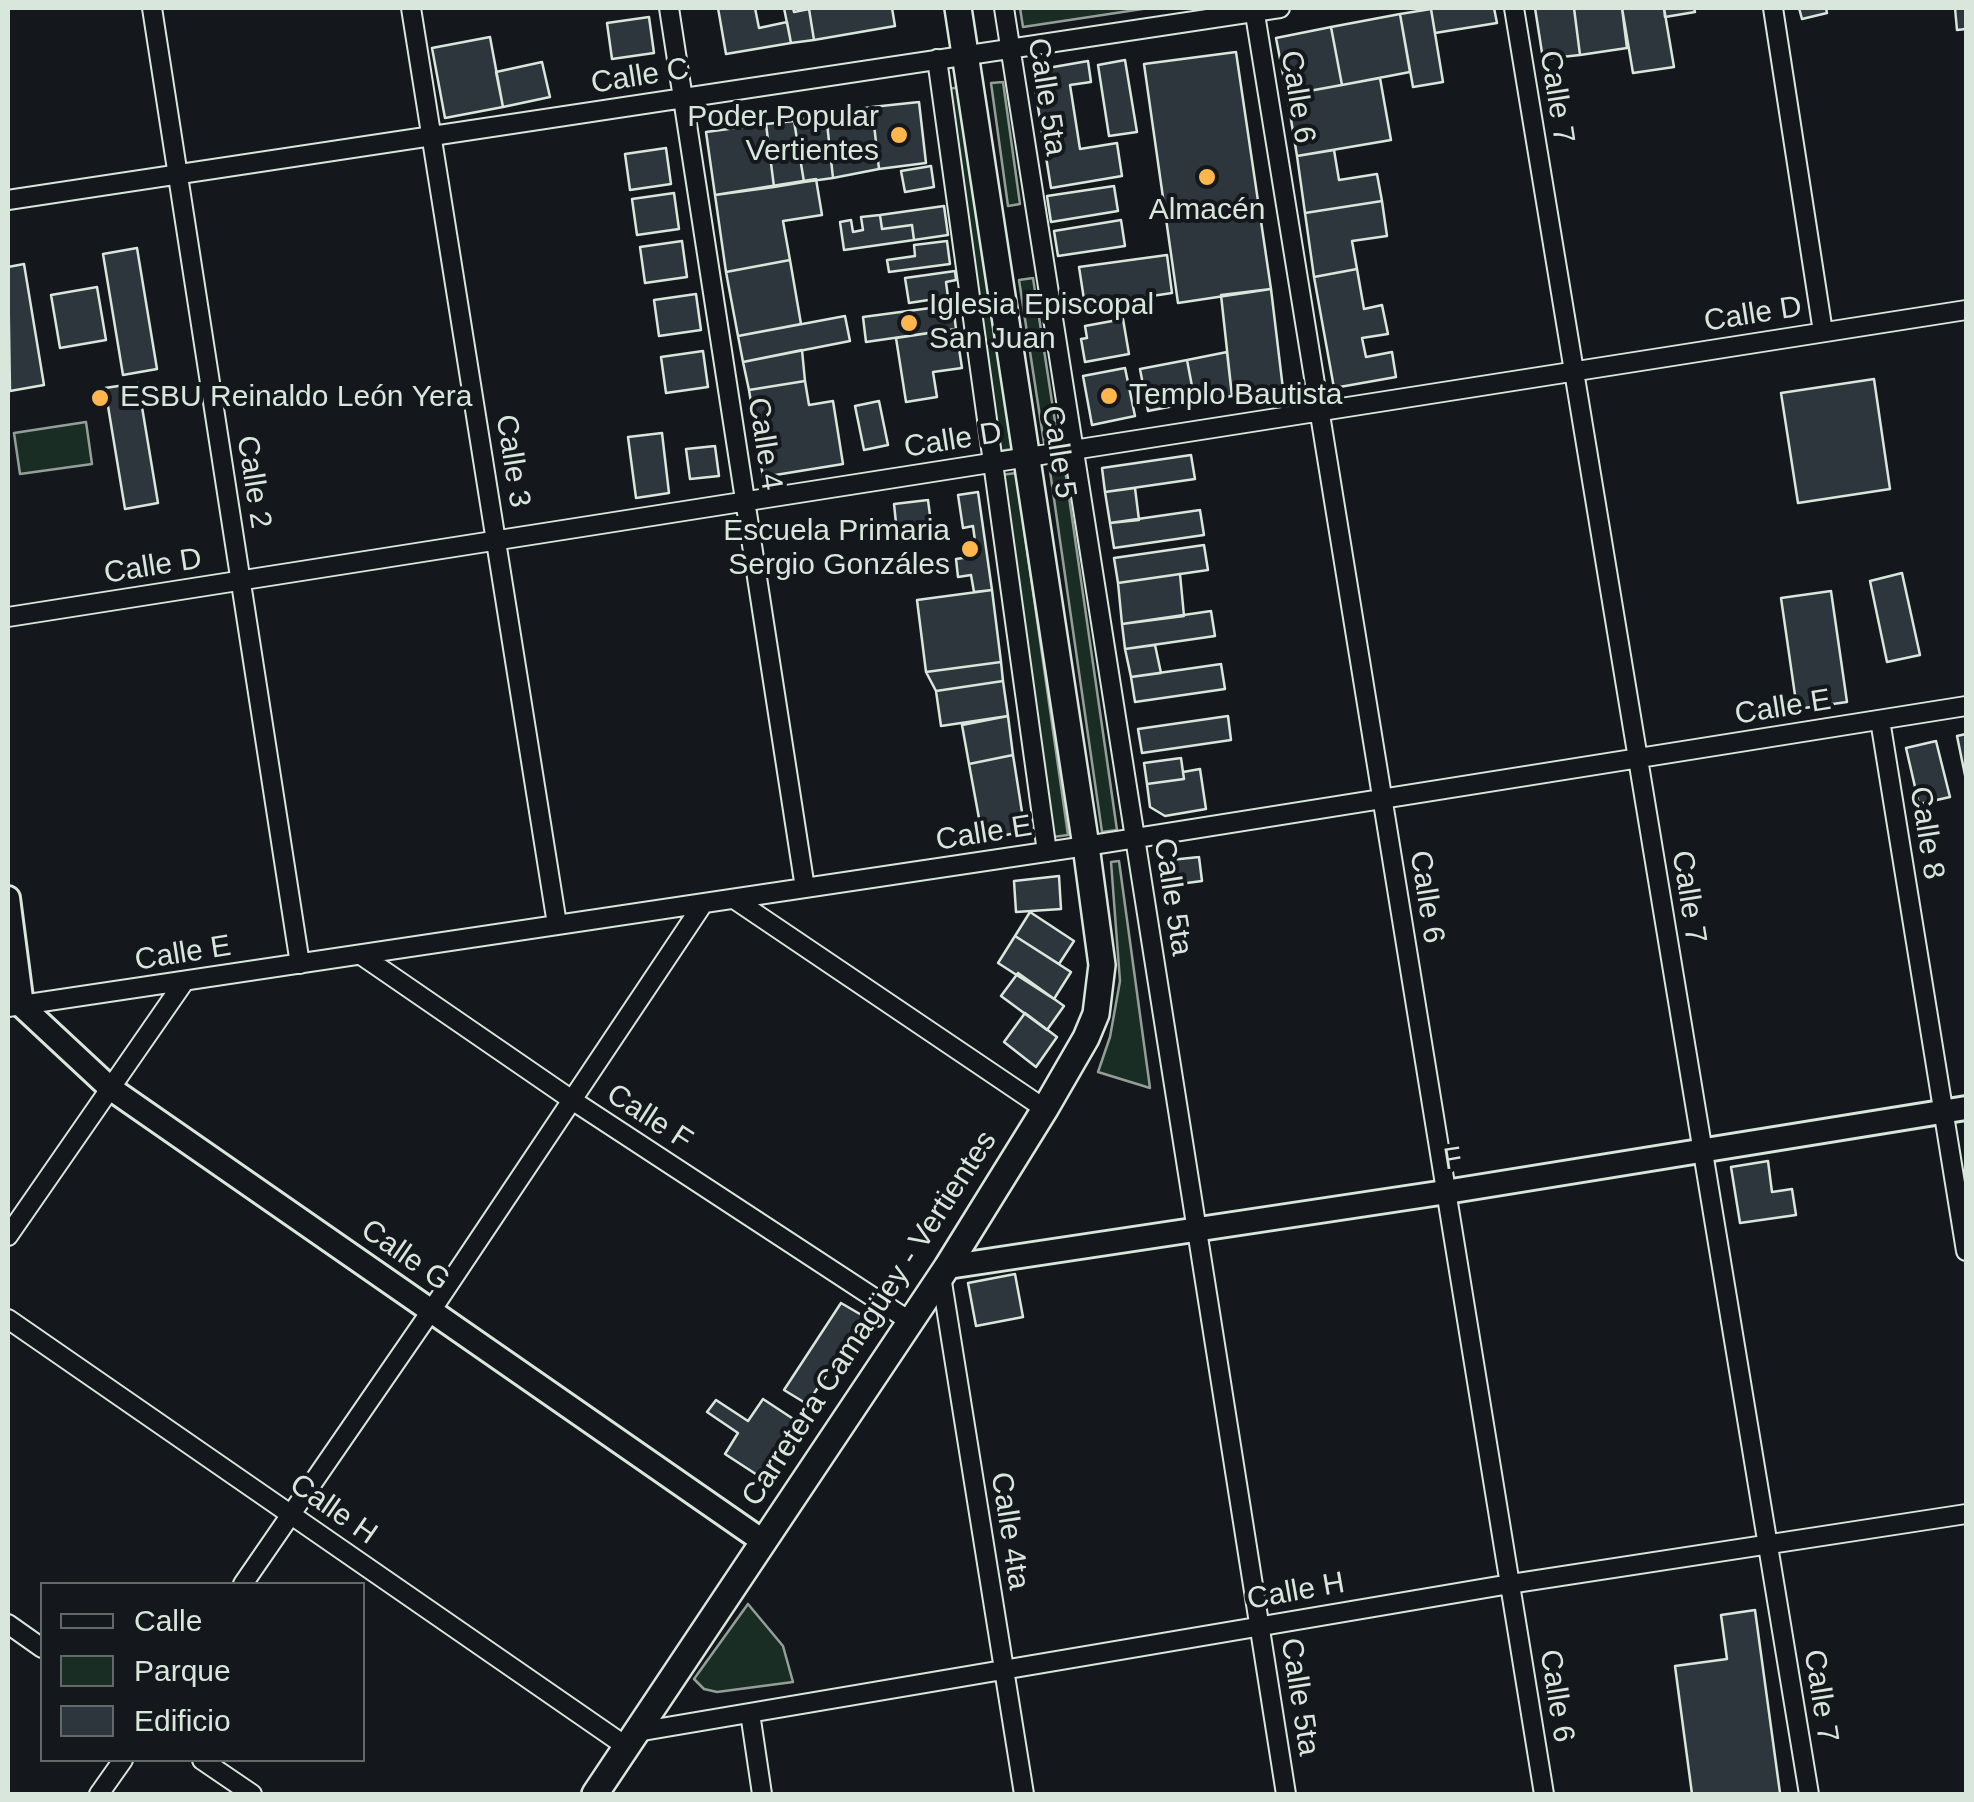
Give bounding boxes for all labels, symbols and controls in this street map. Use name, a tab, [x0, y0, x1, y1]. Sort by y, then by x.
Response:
street label: Calle 5ta	[1019, 36, 1073, 158]
street label: Calle 6	[1272, 48, 1322, 146]
street label: Calle 7	[1531, 48, 1581, 146]
street label: Calle C	[589, 52, 691, 102]
place label: Poder Popular Vertientes	[687, 100, 879, 170]
marker: Poder Popular Vertientes	[888, 124, 910, 146]
marker: Almacén	[1196, 166, 1218, 188]
place label: Almacén	[1149, 193, 1265, 229]
place label: Iglesia Episcopal San Juan	[929, 288, 1154, 358]
street label: Calle D	[1702, 290, 1804, 340]
marker: Iglesia Episcopal San Juan	[898, 312, 920, 334]
place label: Templo Bautista	[1129, 378, 1342, 414]
place label: ESBU Reinaldo León Yera	[120, 380, 472, 416]
marker: Templo Bautista	[1098, 385, 1120, 407]
marker: ESBU Reinaldo León Yera	[89, 387, 111, 409]
street label: Calle 4	[739, 395, 789, 493]
street label: Calle 5	[1033, 403, 1083, 501]
street label: Calle 3	[487, 412, 537, 510]
street label: Calle D	[902, 416, 1004, 466]
street label: Calle 2	[228, 433, 278, 531]
place label: Escuela Primaria Sergio Gonzáles	[723, 514, 950, 584]
marker: Escuela Primaria Sergio Gonzáles	[959, 538, 981, 560]
street label: Calle D	[102, 542, 204, 592]
street label: Calle E	[1732, 683, 1834, 733]
street label: Calle 8	[1901, 784, 1951, 882]
street label: Calle E	[933, 809, 1035, 859]
street label: Calle 5ta	[1145, 836, 1199, 958]
street label: Calle 6	[1401, 848, 1451, 946]
street label: Calle 7	[1663, 848, 1713, 946]
street label: Calle E	[132, 929, 234, 979]
street label: Calle F	[599, 1077, 699, 1159]
street label: Carretera Camagüey - Vertientes	[735, 1125, 1005, 1513]
street label: F	[1441, 1141, 1465, 1179]
street label: Calle G	[354, 1213, 456, 1299]
street label: Calle H	[282, 1467, 384, 1553]
street label: Calle 4ta	[982, 1470, 1036, 1592]
street label: Calle H	[1244, 1566, 1348, 1618]
legend	[40, 1582, 365, 1762]
text: Calle	[134, 1604, 202, 1637]
street label: Calle 5ta	[1272, 1636, 1326, 1758]
street label: Calle 6	[1531, 1647, 1581, 1745]
street label: Calle 7	[1795, 1647, 1845, 1745]
text: Parque	[134, 1654, 231, 1687]
text: Edificio	[134, 1704, 231, 1737]

